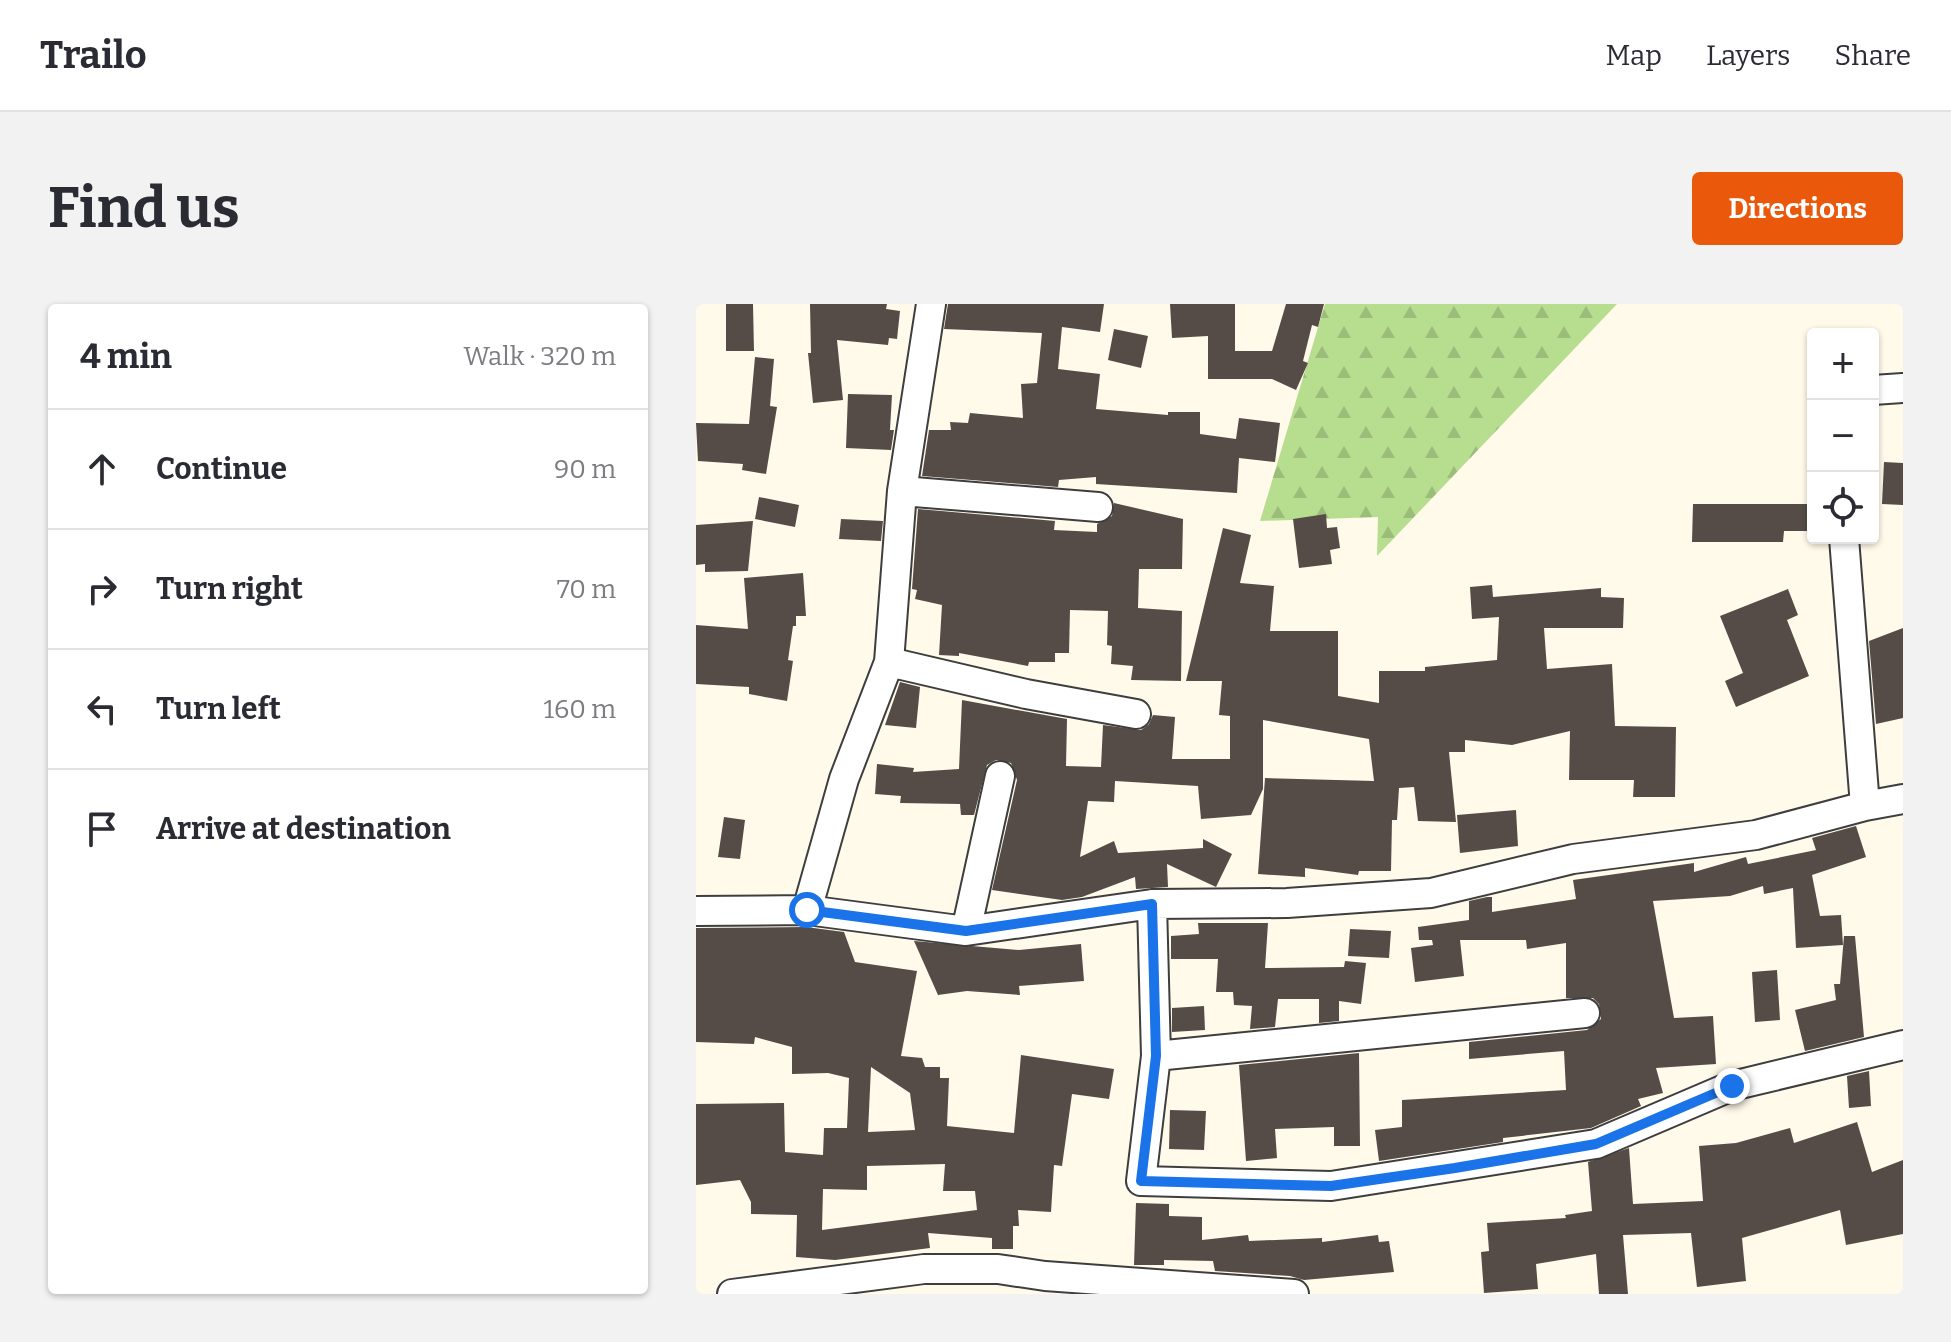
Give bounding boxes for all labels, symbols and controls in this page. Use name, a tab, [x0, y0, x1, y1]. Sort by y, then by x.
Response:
text: Trailo	[40, 32, 147, 78]
text: Map	[1605, 39, 1662, 72]
text: Layers	[1706, 39, 1790, 72]
text: Share	[1834, 39, 1911, 72]
button: Directions	[1692, 172, 1903, 245]
text: Find us	[48, 175, 240, 242]
map controls	[1807, 328, 1879, 544]
button: +	[1807, 328, 1879, 400]
text: 4 min	[80, 336, 172, 377]
text: Walk · 320 m	[464, 341, 616, 372]
button: −	[1807, 400, 1879, 472]
icon: ahead	[80, 447, 124, 491]
text: Continue	[156, 451, 287, 487]
text: 90 m	[554, 454, 616, 485]
button: locate	[1807, 472, 1879, 544]
icon: right	[80, 567, 124, 611]
text: Turn right	[156, 571, 303, 607]
text: 70 m	[557, 574, 616, 605]
icon: left	[80, 687, 124, 731]
text: Turn left	[156, 691, 281, 727]
text: 160 m	[544, 694, 616, 725]
icon: arrive	[80, 807, 124, 851]
text: Arrive at destination	[156, 811, 451, 847]
route start	[789, 892, 825, 928]
route end	[1714, 1068, 1750, 1104]

